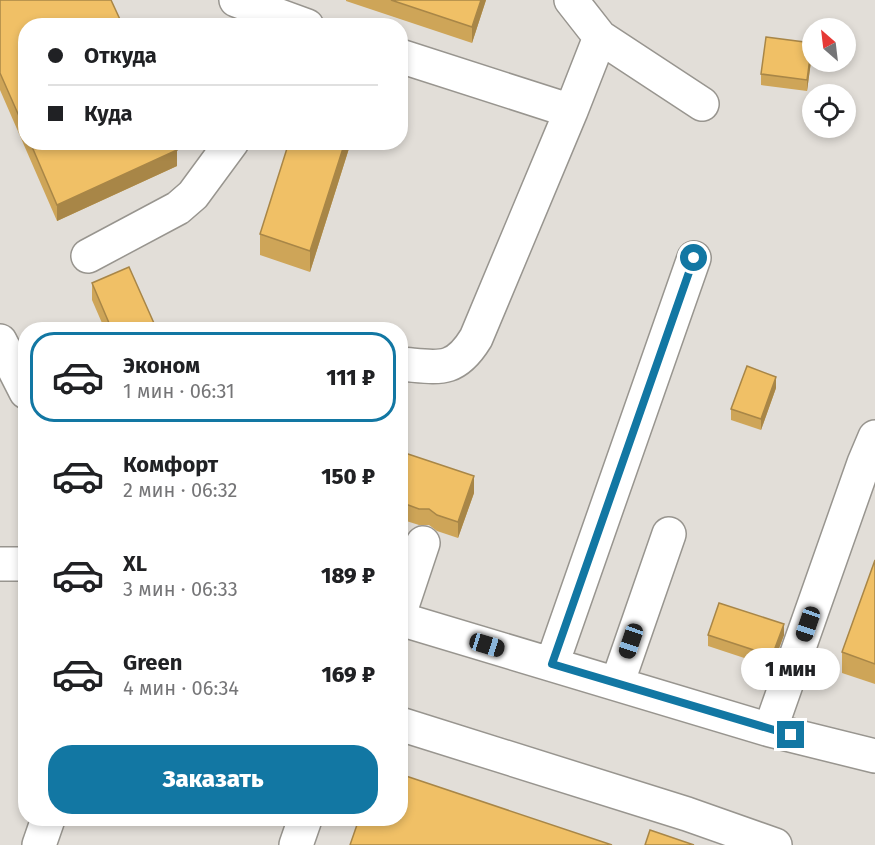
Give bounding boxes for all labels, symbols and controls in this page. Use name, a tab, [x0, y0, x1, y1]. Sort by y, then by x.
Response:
north arrow	[802, 18, 856, 72]
map controls	[802, 18, 856, 138]
text: Откуда	[84, 42, 157, 69]
button: locate	[802, 84, 856, 138]
text: Куда	[84, 100, 133, 127]
route start	[680, 244, 707, 271]
icon: car	[51, 350, 105, 404]
text: Эконом	[123, 352, 200, 379]
text: 111 ₽	[326, 364, 375, 391]
text: 1 мин · 06:31	[123, 379, 235, 403]
icon: car	[51, 449, 105, 503]
text: Комфорт	[123, 451, 218, 478]
text: 150 ₽	[321, 463, 375, 490]
text: 2 мин · 06:32	[123, 478, 237, 502]
icon: car	[51, 548, 105, 602]
text: XL	[123, 550, 147, 577]
text: 189 ₽	[321, 562, 375, 589]
text: 3 мин · 06:33	[123, 577, 238, 601]
car	[794, 604, 822, 644]
car	[617, 621, 645, 661]
car	[467, 631, 507, 659]
icon: car	[51, 647, 105, 701]
callout: 1 мин	[742, 648, 840, 690]
text: Green	[123, 649, 182, 676]
text: 1 мин	[765, 657, 816, 681]
text: 169 ₽	[321, 661, 375, 688]
text: 4 мин · 06:34	[123, 676, 239, 700]
route end	[777, 721, 804, 748]
button: Заказать	[48, 745, 378, 814]

